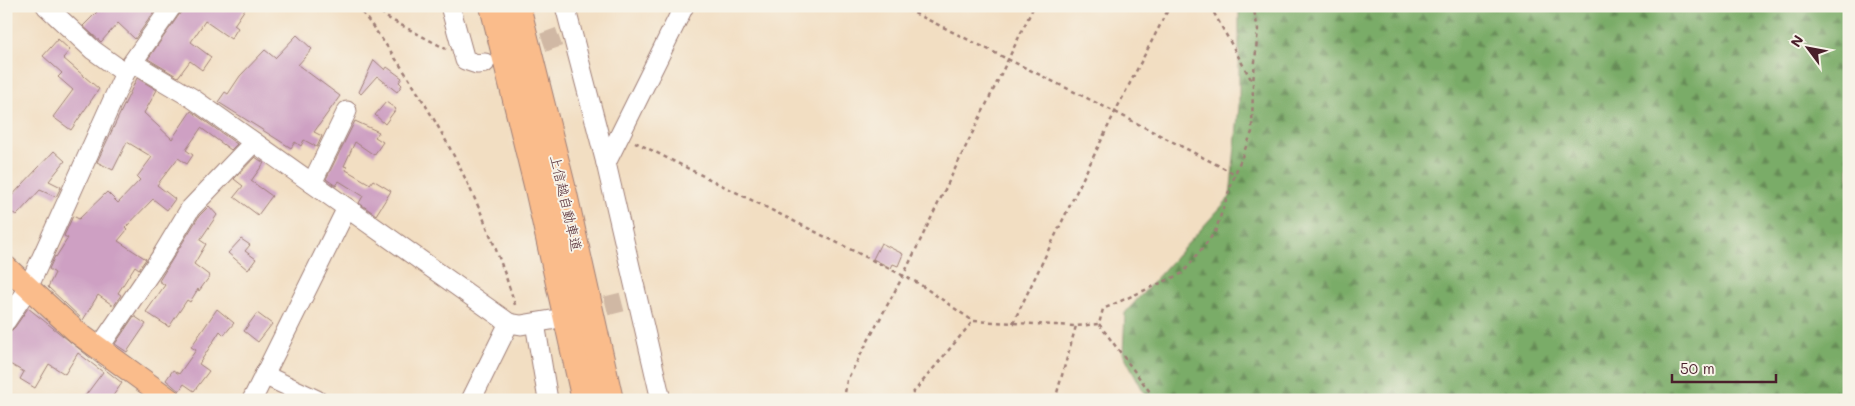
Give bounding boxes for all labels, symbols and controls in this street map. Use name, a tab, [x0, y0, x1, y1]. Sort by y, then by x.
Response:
north arrow	[1782, 22, 1832, 72]
text: N	[1786, 31, 1807, 50]
street label: 上信越自動車道	[546, 153, 587, 253]
scale bar	[1672, 351, 1776, 383]
text: 50 m	[1680, 358, 1715, 378]

